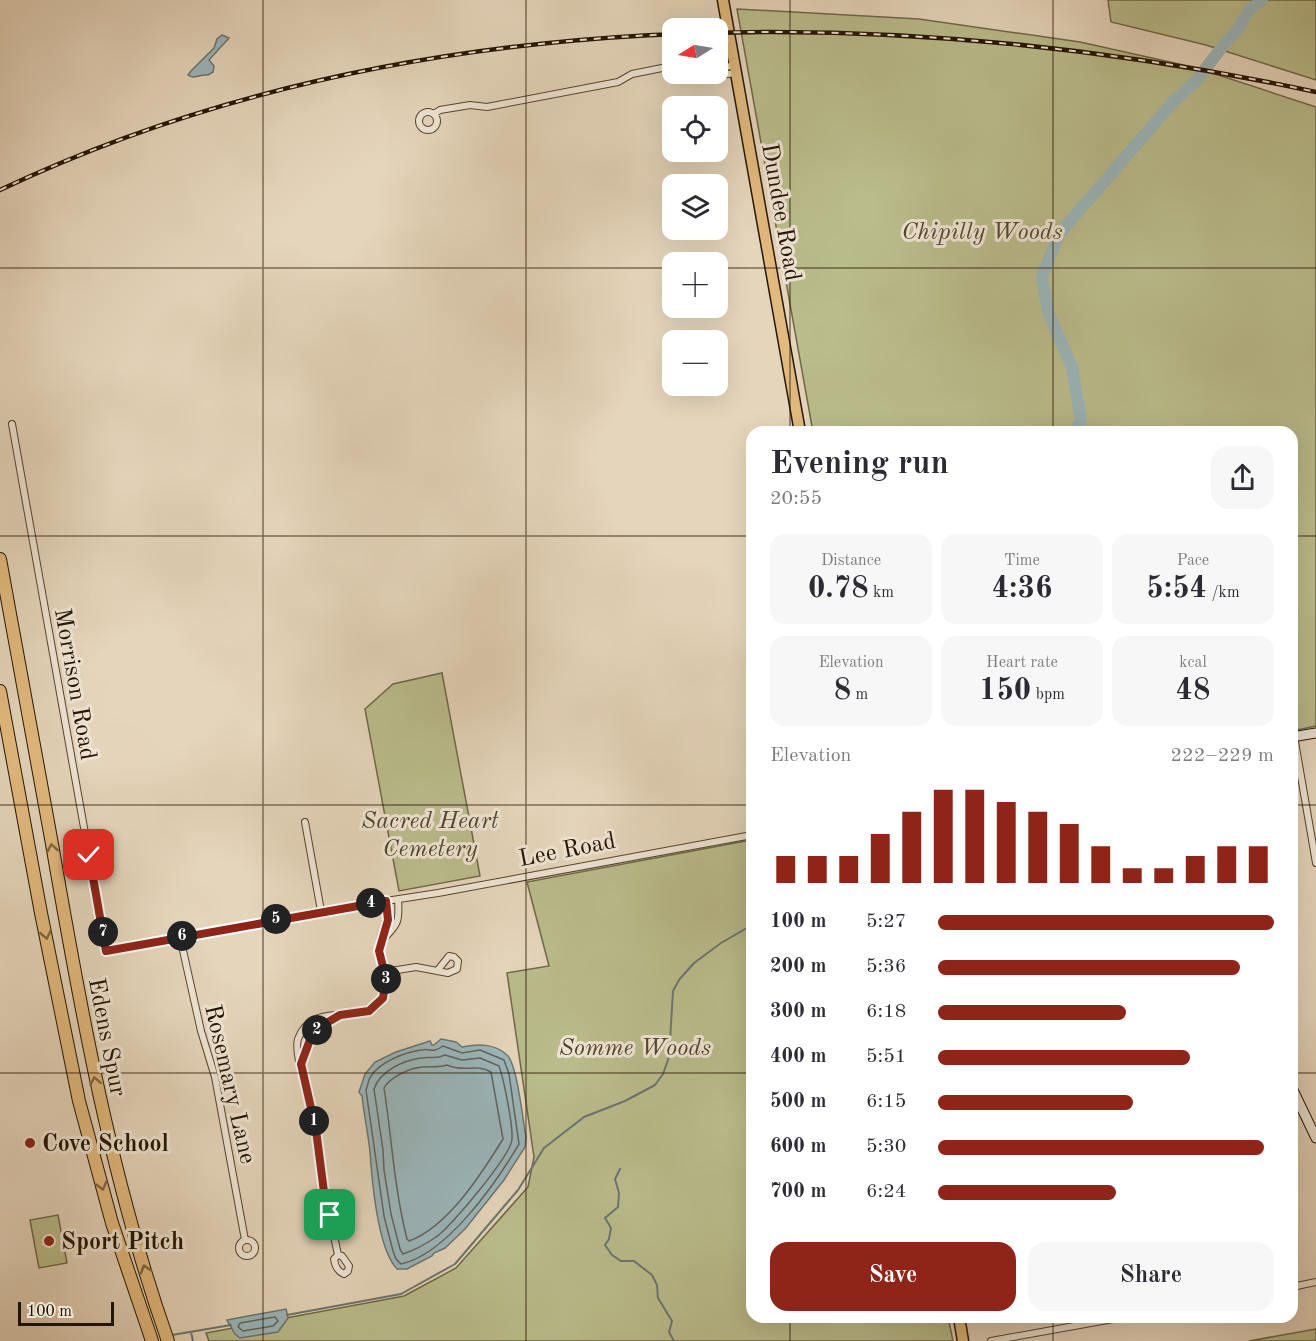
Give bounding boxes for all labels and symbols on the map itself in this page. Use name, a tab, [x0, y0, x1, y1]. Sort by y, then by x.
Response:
north arrow	[662, 18, 728, 84]
street label: Dundee Road	[756, 142, 804, 283]
park label: Chipilly Woods	[901, 221, 1063, 245]
street label: Morrison Road	[49, 607, 99, 762]
park label: Sacred Heart Cemetery	[361, 810, 499, 862]
pin	[63, 829, 114, 880]
street label: Lee Road	[517, 830, 618, 872]
one-way arrow	[46, 843, 59, 853]
pin: 4	[356, 888, 386, 918]
pin: 5	[261, 904, 291, 934]
pin: 7	[88, 917, 118, 947]
pin: 6	[167, 921, 197, 951]
one-way arrow	[39, 929, 52, 939]
pin: 3	[371, 964, 401, 994]
street label: Edens Spur	[83, 976, 129, 1099]
street label: Rosemary Lane	[199, 1002, 259, 1166]
pin: 2	[302, 1015, 332, 1045]
park label: Somme Woods	[559, 1037, 711, 1061]
one-way arrow	[89, 1076, 102, 1086]
pin: 1	[299, 1106, 329, 1136]
place label: Cove School	[42, 1133, 169, 1157]
marker: Cove School	[23, 1136, 37, 1150]
one-way arrow	[95, 1181, 108, 1191]
pin	[304, 1189, 355, 1240]
place label: Sport Pitch	[61, 1231, 184, 1255]
marker: Sport Pitch	[42, 1234, 56, 1248]
one-way arrow	[140, 1264, 152, 1275]
scale bar	[18, 1299, 114, 1326]

